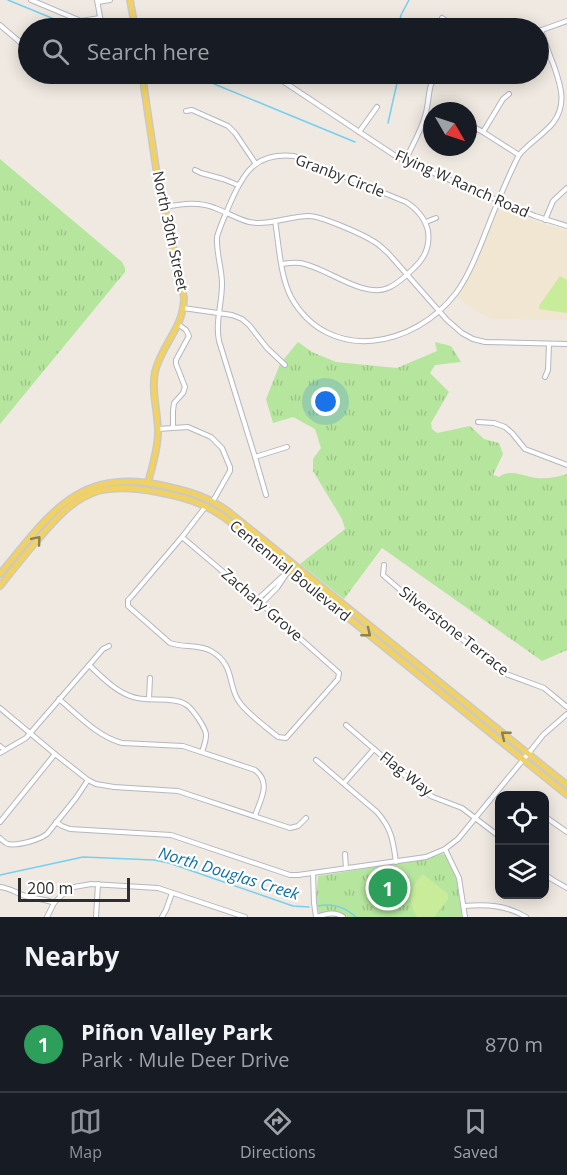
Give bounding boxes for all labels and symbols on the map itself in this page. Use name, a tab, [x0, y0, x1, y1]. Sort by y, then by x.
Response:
north arrow	[423, 102, 477, 156]
street label: Flying W Ranch Road	[392, 145, 533, 222]
street label: Granby Circle	[293, 149, 388, 201]
street label: North 30th Street	[148, 169, 193, 293]
your location	[311, 387, 340, 416]
street label: Centennial Boulevard	[226, 515, 355, 625]
one-way arrow	[30, 536, 41, 547]
street label: Zachary Grove	[218, 564, 307, 645]
street label: Silverstone Terrace	[396, 581, 513, 679]
one-way arrow	[360, 626, 371, 637]
one-way arrow	[501, 732, 512, 743]
street label: Flag Way	[376, 746, 437, 800]
water label: North Douglas Creek	[156, 841, 303, 905]
pin: 1	[368, 866, 408, 910]
scale bar	[18, 875, 130, 902]

